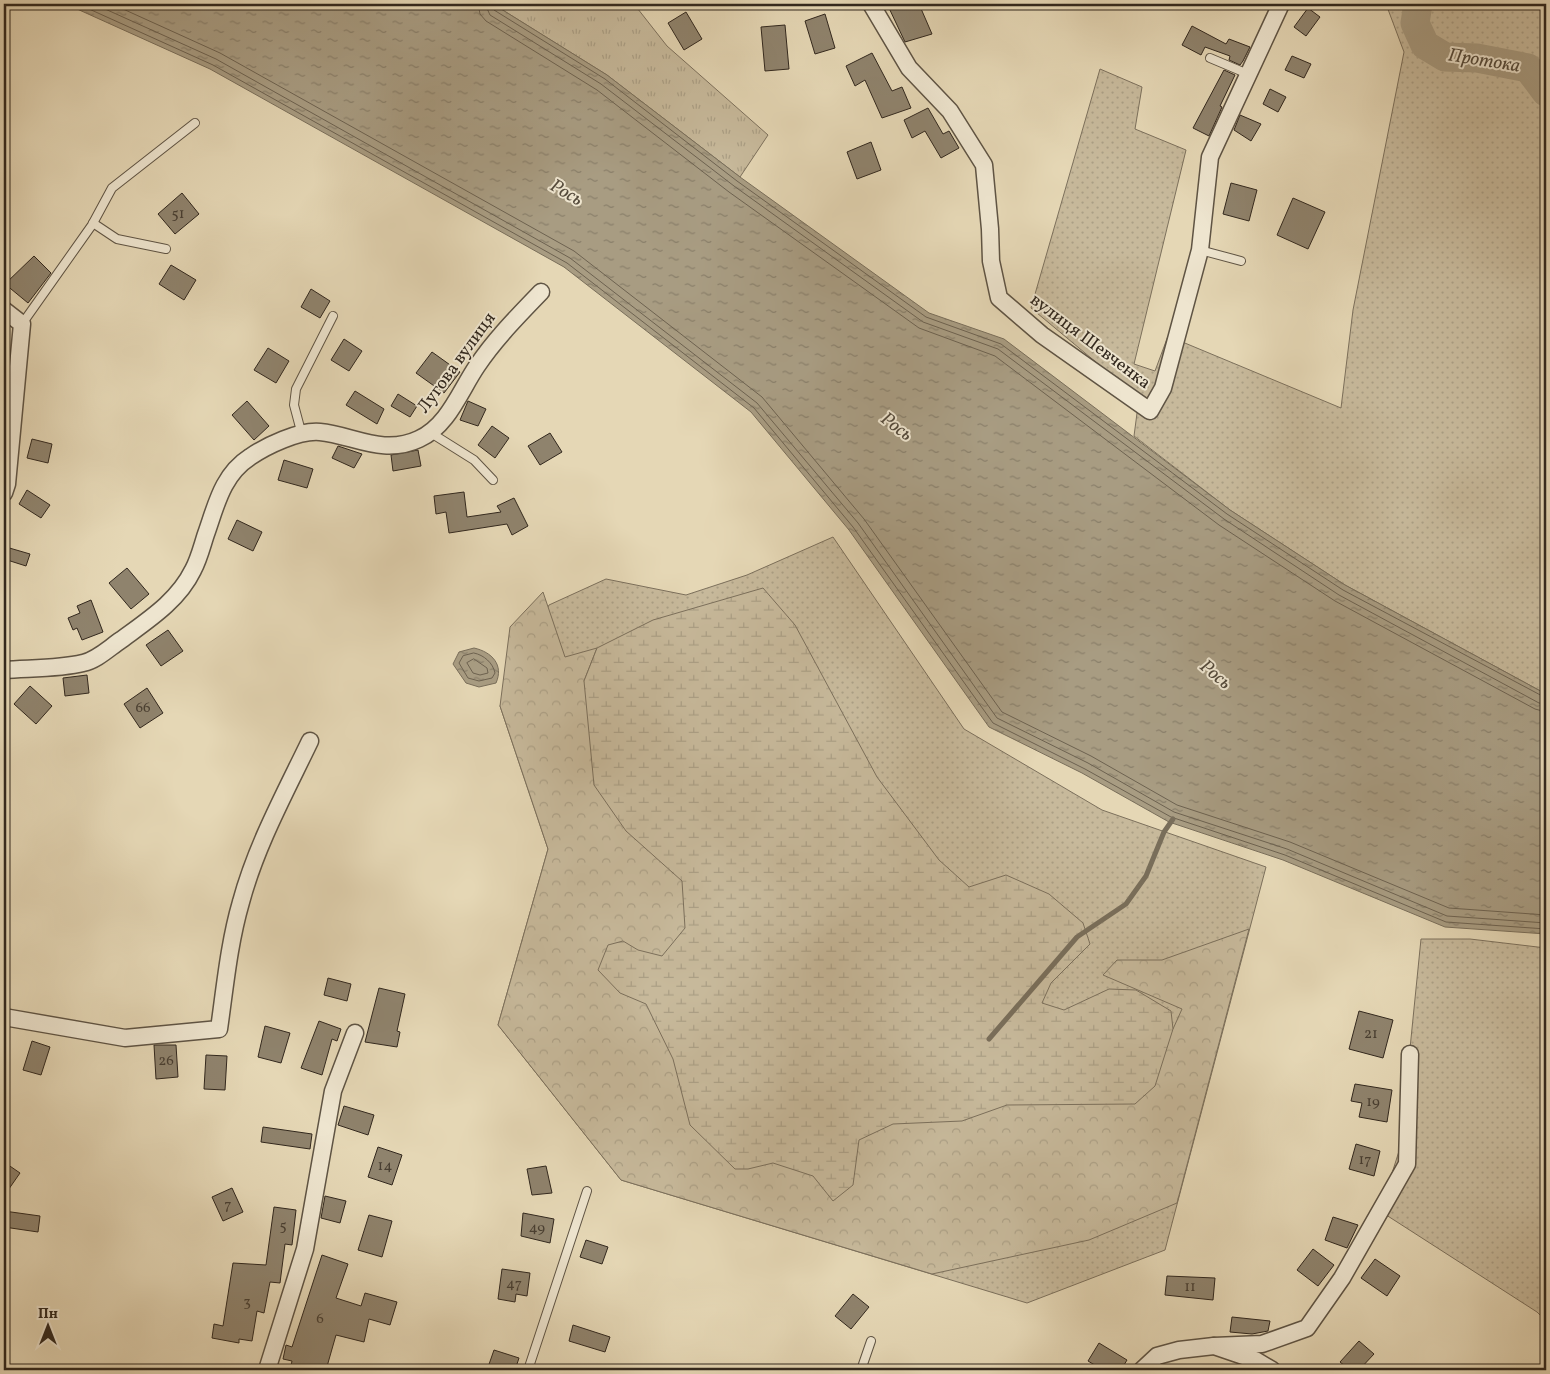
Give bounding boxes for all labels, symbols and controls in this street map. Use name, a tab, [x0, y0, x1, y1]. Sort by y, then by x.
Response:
water label: Протока	[1446, 42, 1522, 80]
water label: Рось	[545, 173, 587, 213]
house number: 51	[171, 204, 185, 225]
street label: вулиця Шевченка	[1024, 288, 1156, 396]
street label: Лугова вулиця	[412, 307, 502, 419]
water label: Рось	[875, 406, 918, 448]
water label: Рось	[1194, 654, 1237, 696]
house number: 66	[135, 698, 151, 719]
house number: 21	[1364, 1024, 1378, 1045]
house number: 26	[158, 1051, 174, 1072]
house number: 19	[1366, 1092, 1380, 1113]
house number: 17	[1358, 1150, 1372, 1171]
house number: 14	[378, 1156, 392, 1177]
house number: 7	[224, 1195, 232, 1216]
house number: 5	[279, 1216, 287, 1237]
house number: 49	[529, 1218, 545, 1239]
house number: 47	[506, 1274, 522, 1295]
house number: 11	[1184, 1277, 1196, 1298]
house number: 3	[243, 1292, 251, 1313]
north arrow	[22, 1302, 72, 1352]
text: Пн	[38, 1305, 58, 1324]
house number: 6	[316, 1309, 324, 1330]

